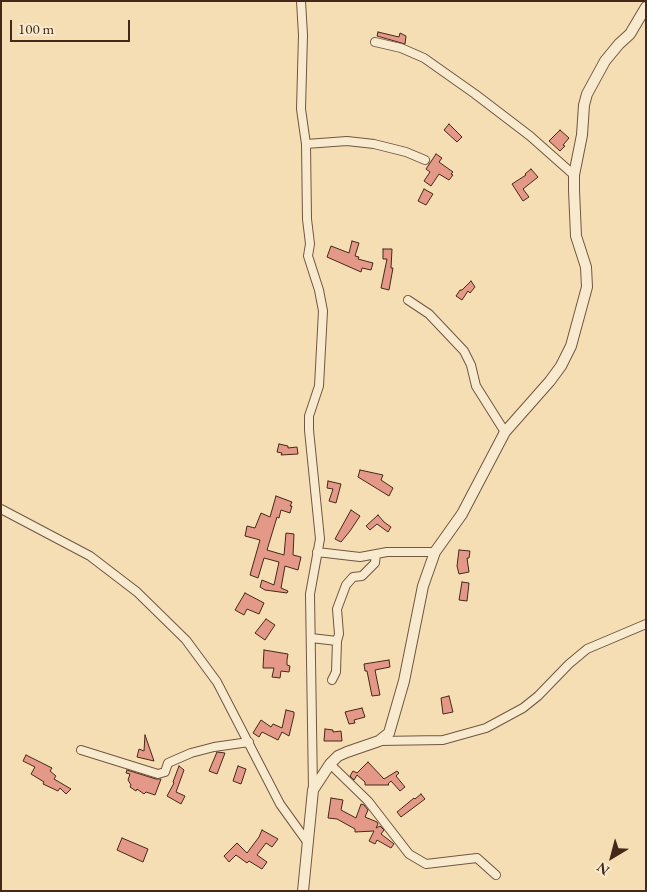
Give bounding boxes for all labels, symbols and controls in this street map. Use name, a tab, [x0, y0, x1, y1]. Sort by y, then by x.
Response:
scale bar	[12, 10, 132, 42]
text: 100 m	[18, 19, 54, 38]
north arrow	[587, 832, 637, 882]
text: N	[593, 858, 613, 880]

